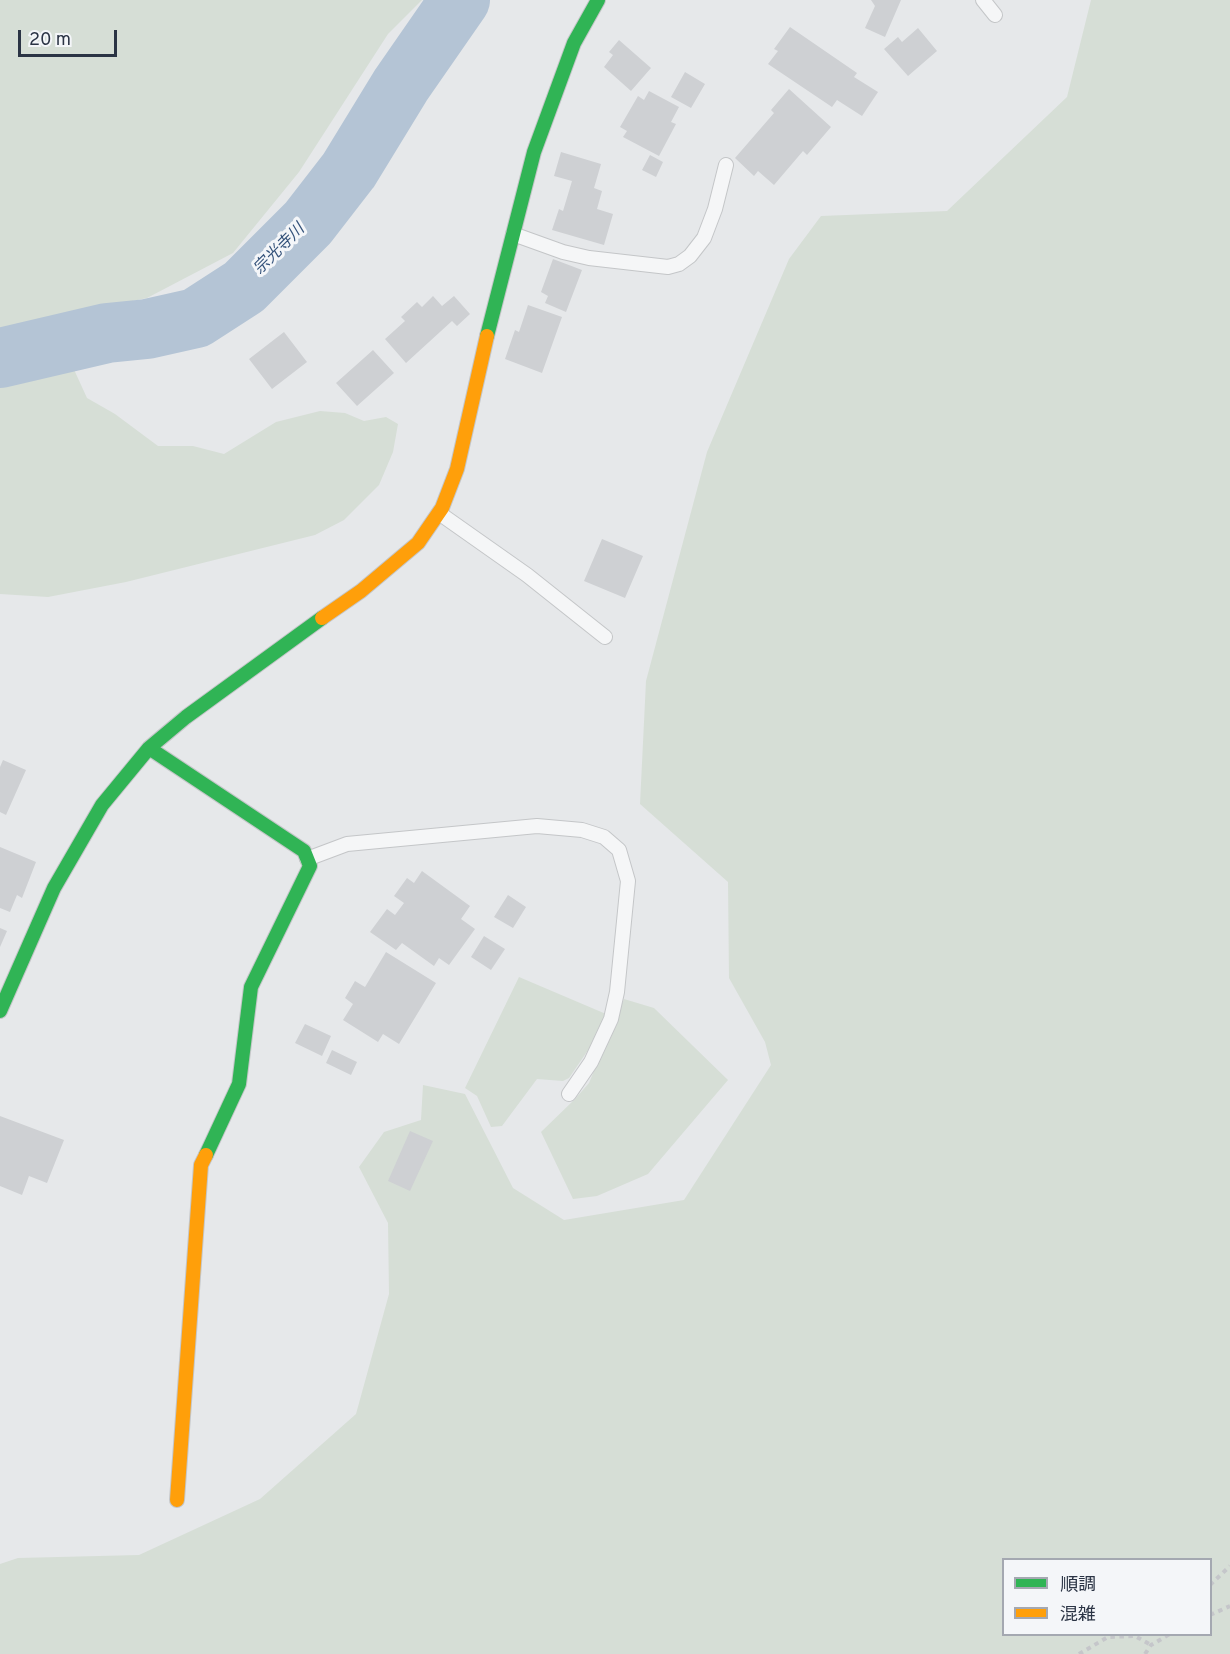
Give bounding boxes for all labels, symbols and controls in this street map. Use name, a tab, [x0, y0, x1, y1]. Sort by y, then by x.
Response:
scale bar	[21, 18, 120, 56]
text: 20 m	[29, 29, 71, 52]
water label: 宗光寺川	[251, 221, 309, 279]
legend	[1002, 1558, 1212, 1636]
text: 順調	[1060, 1574, 1096, 1597]
text: 混雑	[1060, 1604, 1096, 1627]

